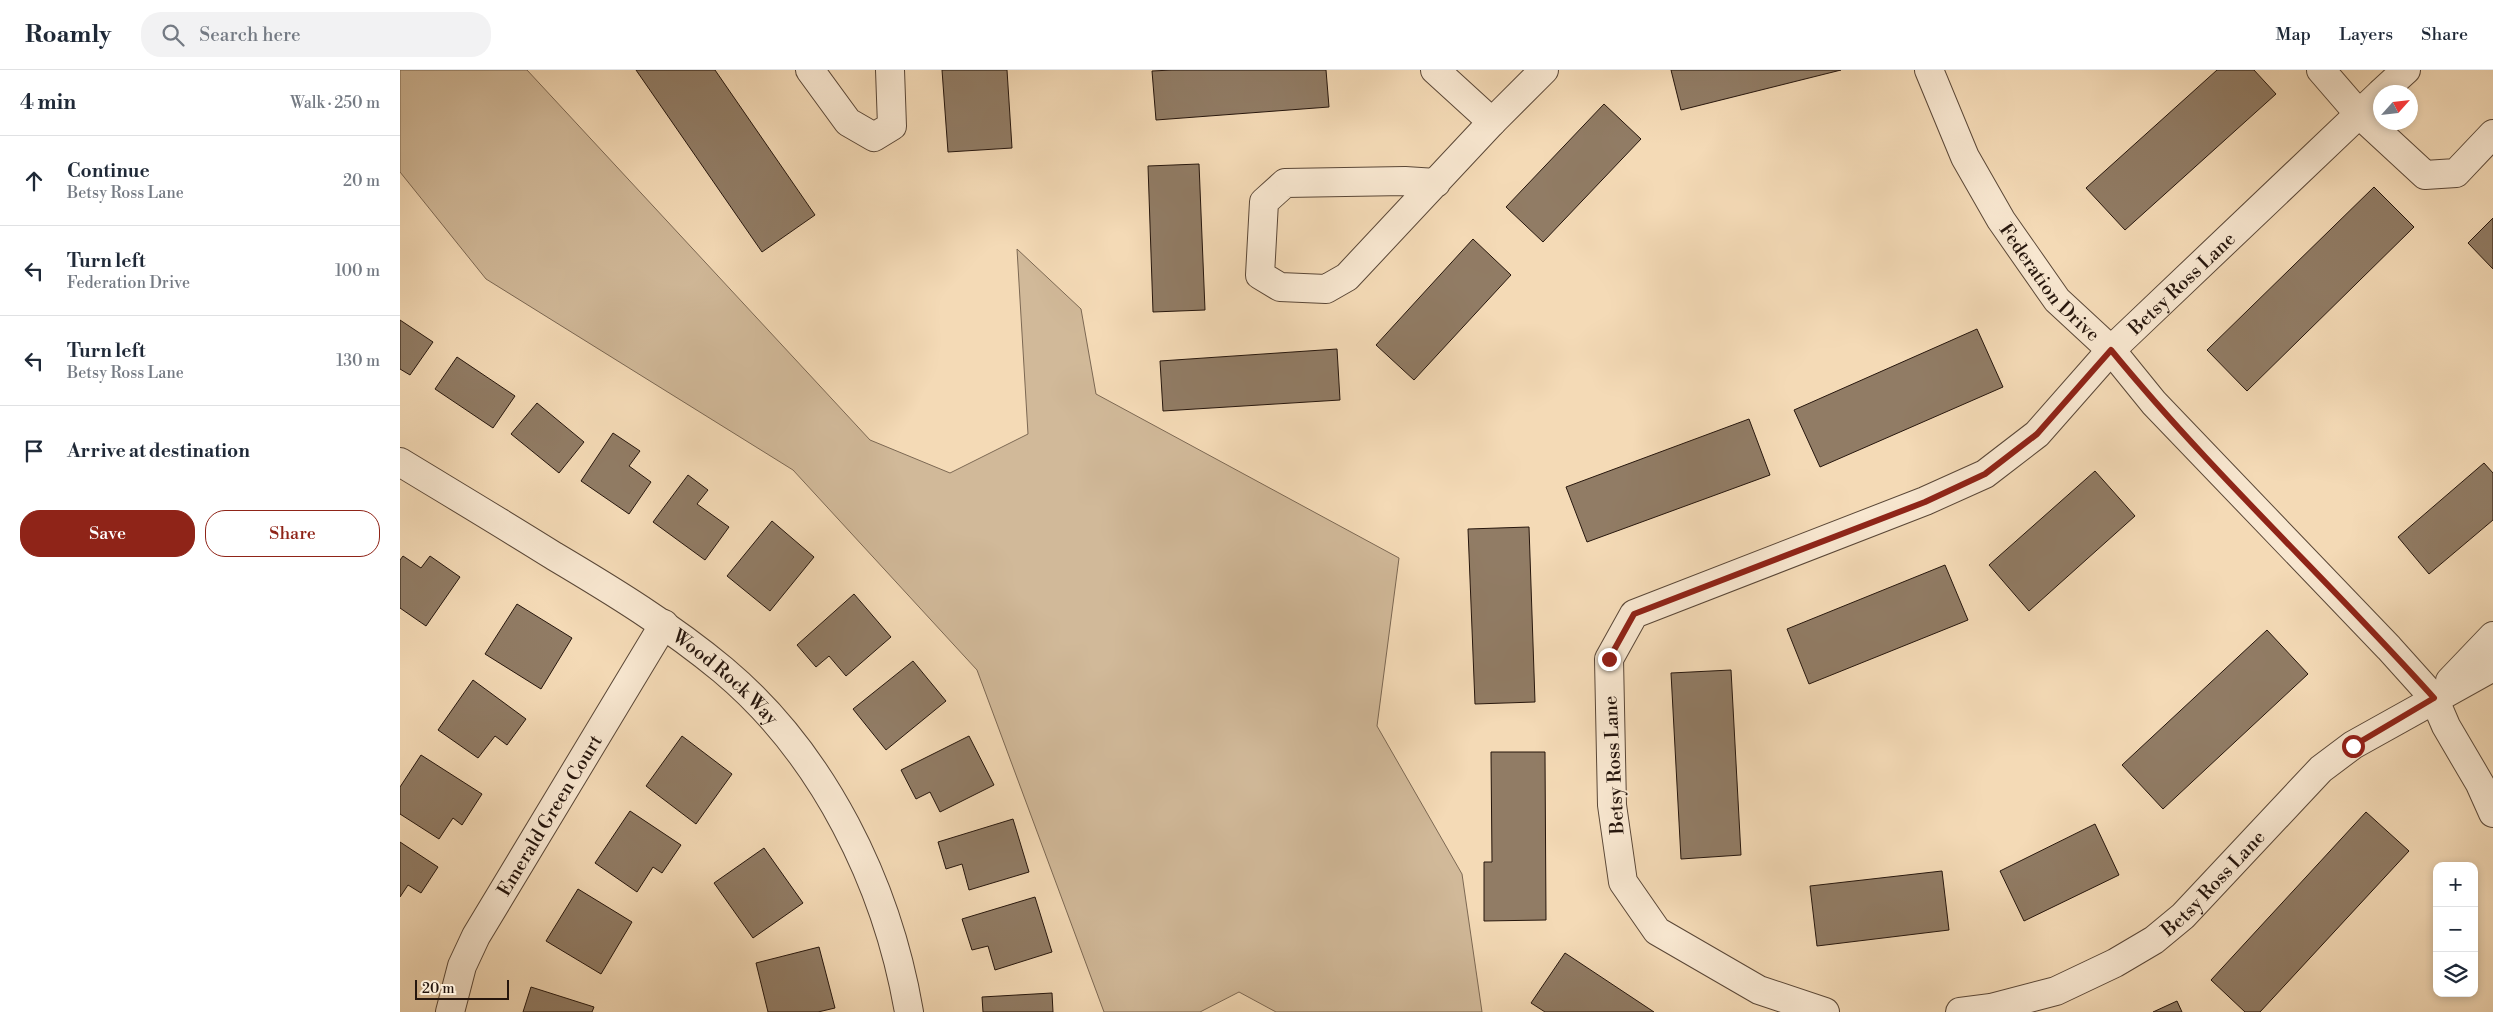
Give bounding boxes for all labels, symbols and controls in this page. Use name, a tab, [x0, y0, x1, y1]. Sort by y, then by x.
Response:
search box	[141, 12, 491, 57]
text: Roamly	[25, 20, 111, 50]
icon: search	[159, 21, 187, 49]
text: Search here	[199, 23, 301, 47]
text: Map	[2276, 23, 2311, 46]
text: Layers	[2339, 23, 2393, 46]
text: Share	[2421, 23, 2468, 46]
north arrow	[2373, 85, 2418, 130]
text: 4 min	[20, 90, 76, 116]
text: Walk · 250 m	[290, 93, 380, 113]
text: Continue	[67, 159, 150, 183]
icon: ahead	[20, 167, 48, 195]
text: 20 m	[343, 171, 380, 191]
text: Betsy Ross Lane	[67, 183, 184, 203]
street label: Federation Drive	[1994, 219, 2105, 347]
street label: Betsy Ross Lane	[2123, 227, 2241, 341]
text: Turn left	[67, 249, 146, 273]
icon: left	[20, 257, 48, 285]
text: 100 m	[335, 261, 380, 281]
text: Federation Drive	[67, 273, 190, 293]
text: Turn left	[67, 339, 146, 363]
icon: left	[20, 347, 48, 375]
text: 130 m	[336, 351, 380, 371]
text: Betsy Ross Lane	[67, 363, 184, 383]
icon: arrive	[20, 437, 48, 465]
text: Arrive at destination	[67, 439, 250, 463]
button: Save	[20, 510, 195, 557]
button: Share	[205, 510, 380, 557]
street label: Wood Rock Way	[667, 624, 784, 731]
route end	[1598, 648, 1621, 671]
street label: Betsy Ross Lane	[1598, 695, 1630, 836]
street label: Emerald Green Court	[492, 730, 608, 900]
route start	[2342, 735, 2365, 758]
street label: Betsy Ross Lane	[2156, 825, 2270, 943]
map controls	[2433, 862, 2478, 997]
button: +	[2433, 862, 2478, 907]
button: −	[2433, 907, 2478, 952]
button: layers	[2433, 952, 2478, 997]
scale bar	[415, 977, 509, 1000]
text: 20 m	[422, 980, 454, 998]

